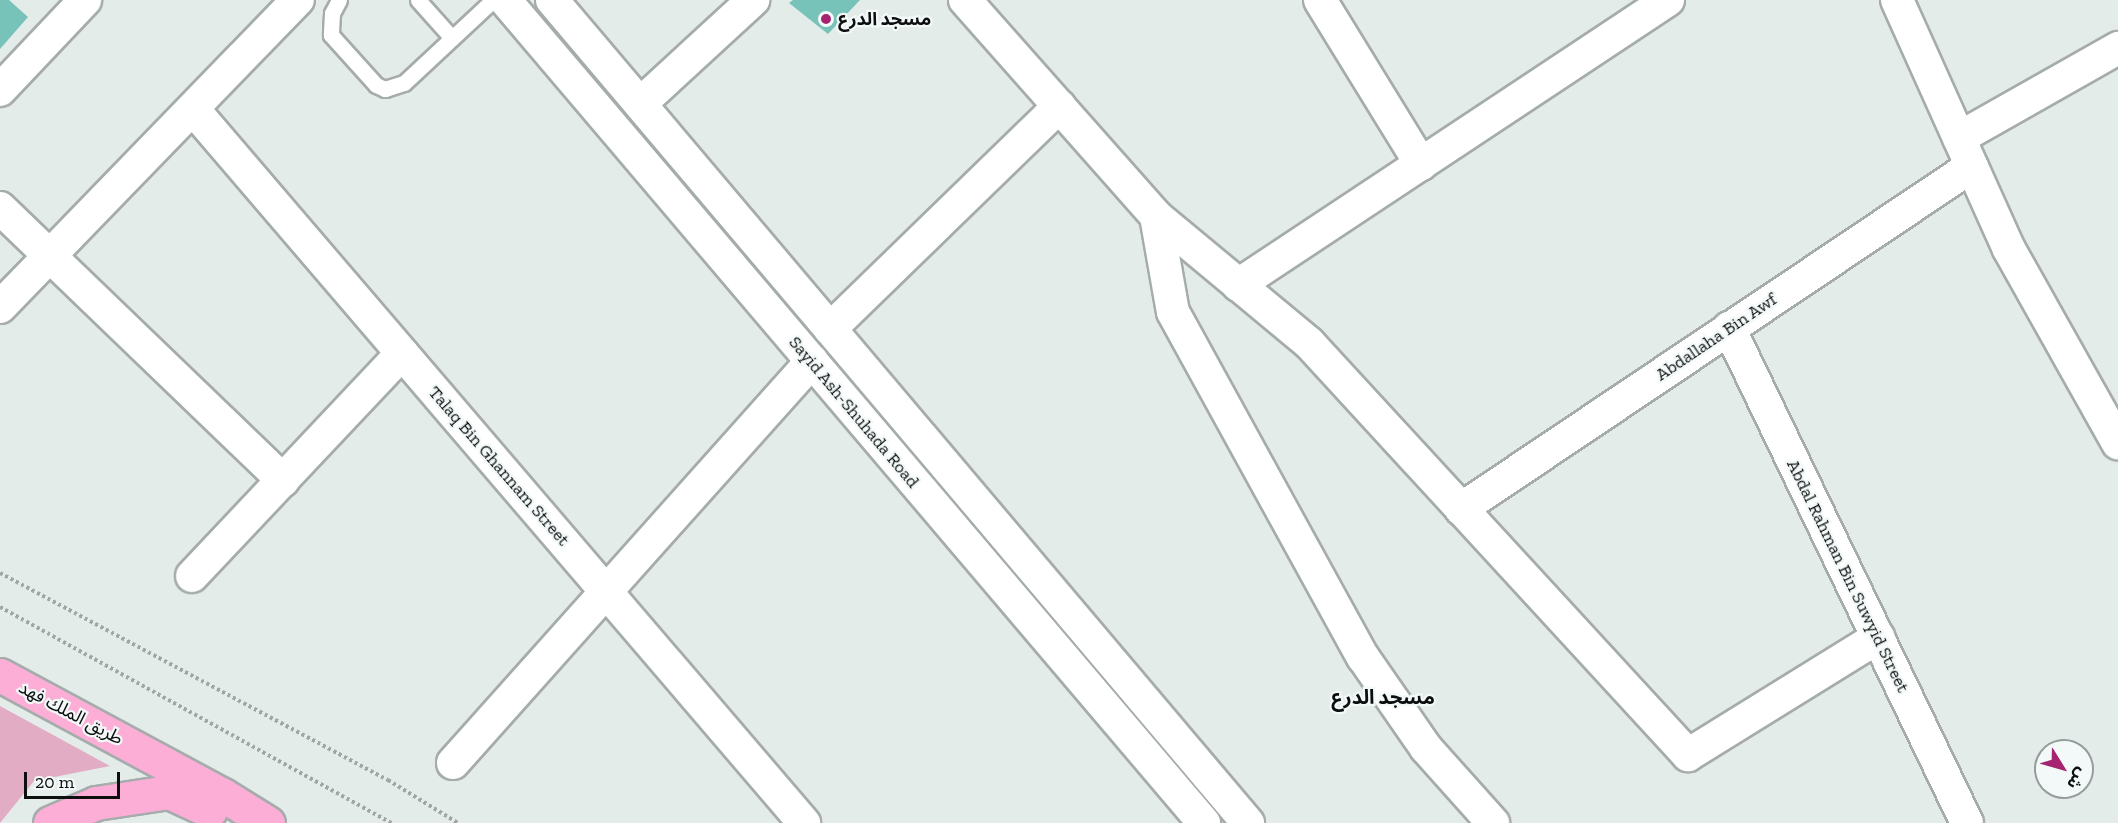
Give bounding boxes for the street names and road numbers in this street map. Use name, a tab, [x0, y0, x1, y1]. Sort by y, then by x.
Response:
street label: Abdallaha Bin Awf	[1651, 288, 1781, 386]
street label: Sayid Ash-Shuhada Road	[784, 332, 924, 492]
street label: Talaq Bin Ghannam Street	[424, 382, 574, 550]
street label: Abdal Rahman Bin Suwyid Street	[1782, 456, 1914, 696]
street label: طريق الملك فهد	[15, 676, 127, 750]

